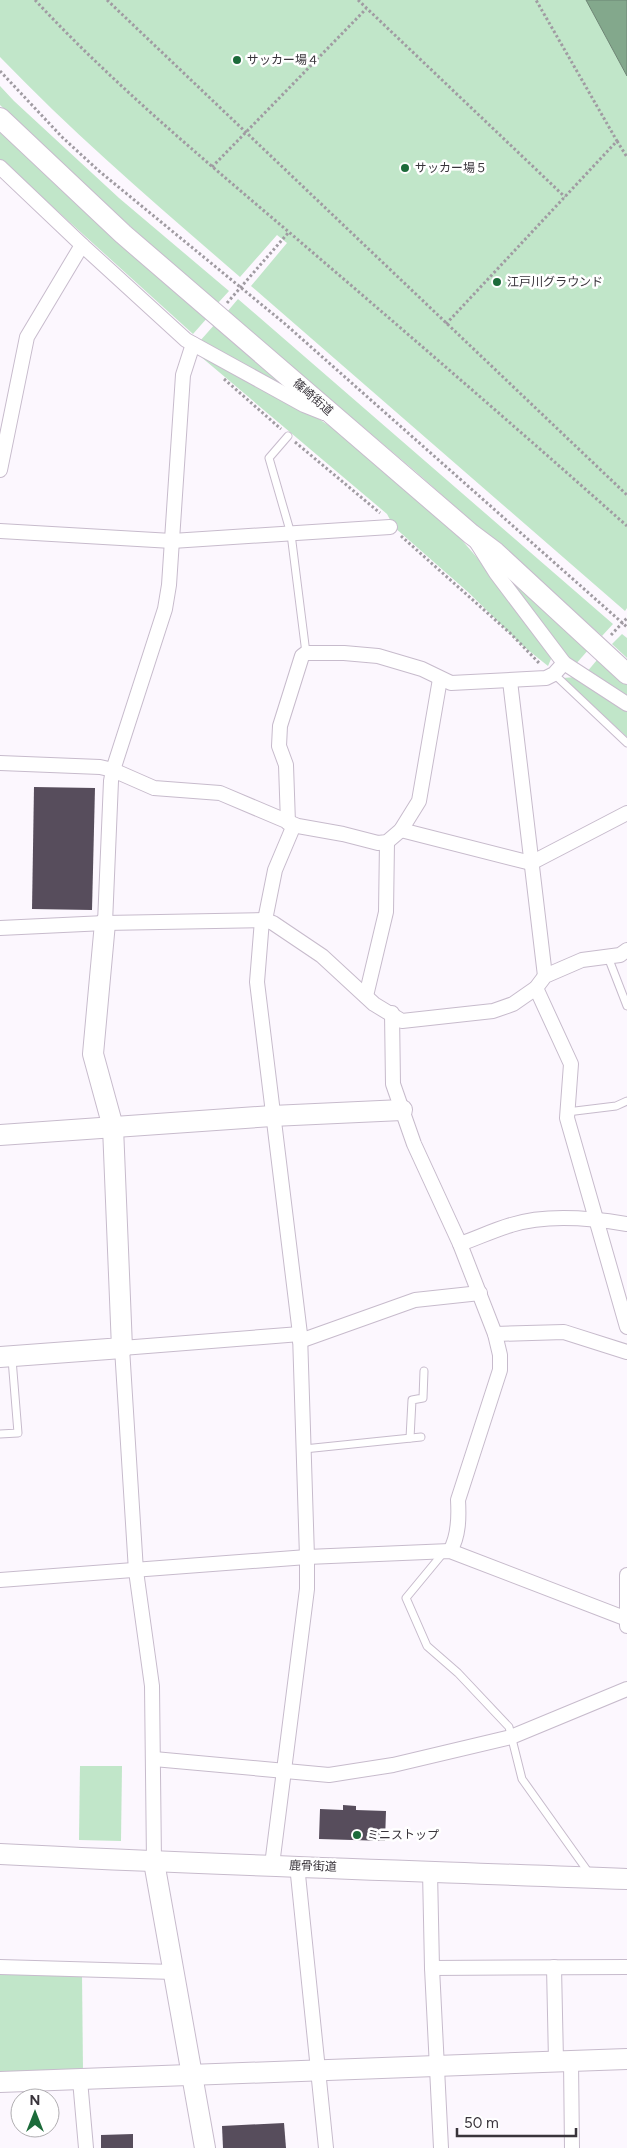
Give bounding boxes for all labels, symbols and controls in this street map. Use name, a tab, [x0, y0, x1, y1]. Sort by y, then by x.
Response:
place label: サッカー場４	[247, 53, 319, 67]
marker: サッカー場４	[231, 54, 243, 66]
place label: サッカー場５	[415, 161, 487, 175]
marker: サッカー場５	[399, 162, 411, 174]
place label: 江戸川グラウンド	[507, 275, 603, 289]
marker: 江戸川グラウンド	[491, 276, 503, 288]
street label: 篠崎街道	[290, 376, 336, 418]
place label: ミニストップ	[367, 1828, 439, 1842]
marker: ミニストップ	[351, 1829, 363, 1841]
street label: 鹿骨街道	[289, 1858, 337, 1874]
north arrow	[10, 2088, 60, 2138]
text: N	[30, 2092, 40, 2109]
scale bar	[457, 2106, 576, 2138]
text: 50 m	[464, 2114, 499, 2132]

